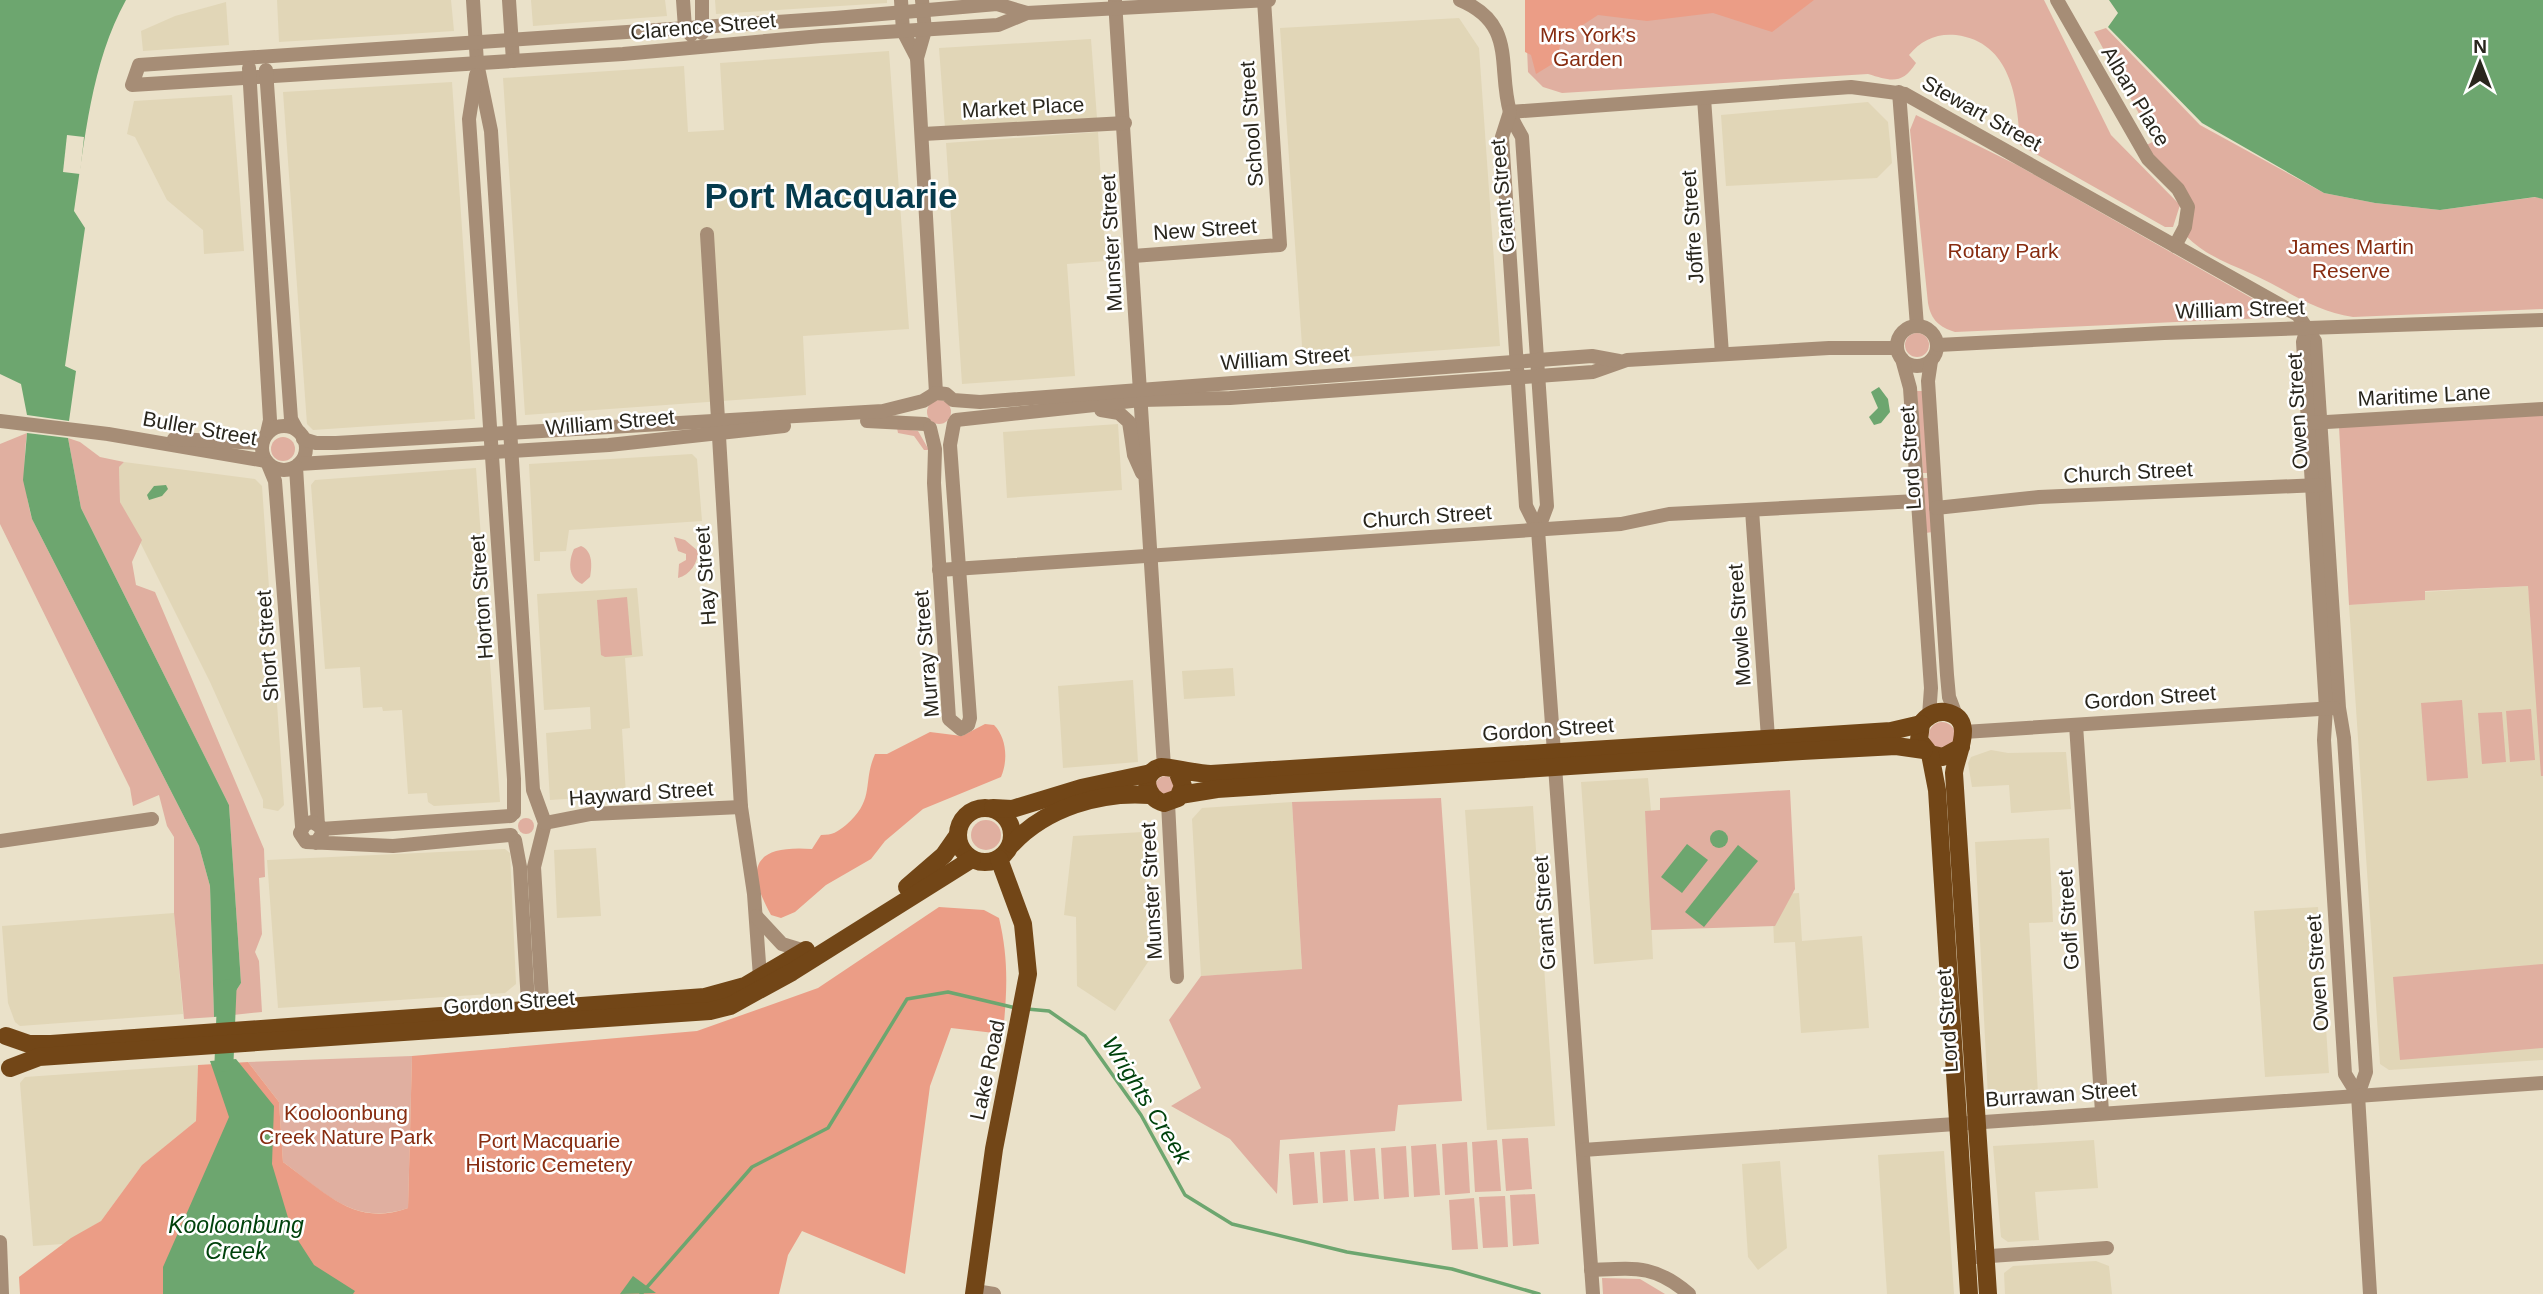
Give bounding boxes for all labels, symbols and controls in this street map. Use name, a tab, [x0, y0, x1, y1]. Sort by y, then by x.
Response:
street label: Clarence Street	[629, 8, 777, 44]
park label: Mrs York's Garden	[1540, 23, 1636, 70]
north arrow	[2445, 28, 2515, 98]
text: N	[2473, 36, 2487, 57]
street label: Alban Place	[2097, 42, 2175, 150]
street label: School Street	[1235, 60, 1267, 188]
street label: Stewart Street	[1918, 71, 2046, 155]
street label: Market Place	[961, 92, 1085, 122]
street label: Grant Street	[1486, 138, 1518, 254]
street label: Joffre Street	[1677, 169, 1707, 285]
street label: Munster Street	[1096, 173, 1126, 312]
district label: Port Macquarie	[705, 176, 957, 215]
street label: New Street	[1152, 214, 1258, 244]
park label: James Martin Reserve	[2288, 235, 2414, 282]
park label: Rotary Park	[1948, 239, 2059, 262]
street label: William Street	[2175, 295, 2305, 323]
street label: William Street	[1220, 342, 1351, 374]
street label: Owen Street	[2282, 352, 2312, 470]
street label: Maritime Lane	[2357, 380, 2491, 410]
street label: William Street	[544, 405, 676, 439]
street label: Lord Street	[1895, 405, 1925, 511]
street label: Buller Street	[141, 407, 259, 449]
street label: Church Street	[2063, 457, 2193, 487]
street label: Church Street	[1362, 500, 1493, 532]
street label: Hay Street	[690, 526, 720, 626]
street label: Horton Street	[465, 534, 497, 660]
street label: Mowle Street	[1723, 563, 1755, 687]
street label: Short Street	[252, 589, 282, 703]
street label: Murray Street	[909, 589, 943, 718]
street label: Gordon Street	[2083, 681, 2217, 713]
street label: Gordon Street	[1481, 713, 1615, 745]
street label: Hayward Street	[568, 776, 714, 810]
street label: Munster Street	[1136, 821, 1166, 960]
street label: Grant Street	[1529, 855, 1559, 971]
street label: Golf Street	[2053, 869, 2083, 971]
street label: Owen Street	[2301, 914, 2333, 1032]
street label: Lord Street	[1932, 968, 1962, 1074]
street label: Gordon Street	[442, 986, 576, 1018]
street label: Lake Road	[965, 1018, 1009, 1122]
water label: Wrights Creek	[1097, 1031, 1197, 1170]
street label: Burrawan Street	[1985, 1077, 2138, 1111]
park label: Kooloonbung Creek Nature Park	[259, 1101, 433, 1148]
park label: Port Macquarie Historic Cemetery	[466, 1129, 633, 1176]
water label: Kooloonbung Creek	[168, 1212, 304, 1264]

